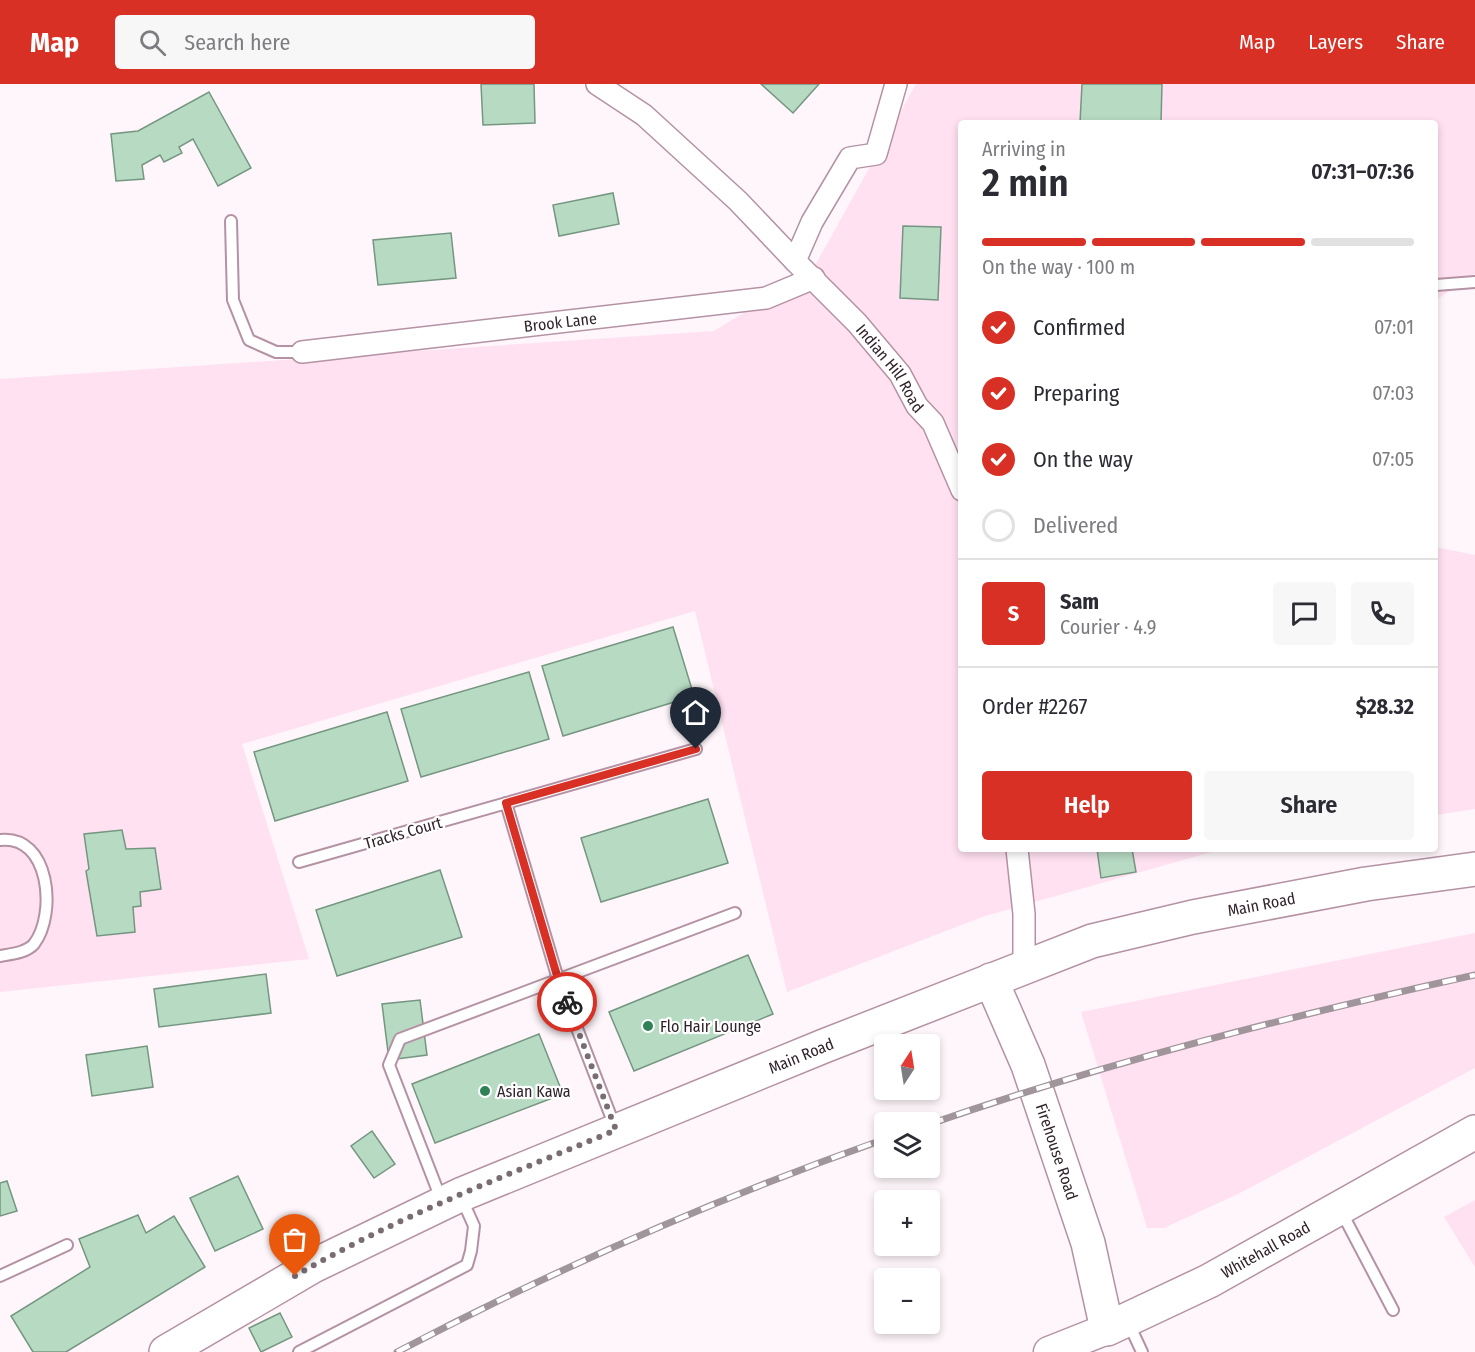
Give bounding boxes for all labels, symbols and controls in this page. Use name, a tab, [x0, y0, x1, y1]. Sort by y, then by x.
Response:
search box	[115, 15, 535, 69]
text: Map	[30, 26, 79, 59]
icon: search	[136, 26, 169, 59]
text: Search here	[184, 29, 290, 56]
text: Map	[1239, 29, 1275, 55]
text: Layers	[1308, 29, 1363, 55]
text: Share	[1396, 29, 1445, 55]
text: Arriving in	[982, 137, 1066, 161]
text: 07:31–07:36	[1311, 158, 1414, 185]
text: 2 min	[982, 160, 1069, 206]
text: On the way · 100 m	[982, 255, 1135, 279]
street label: Brook Lane	[523, 308, 598, 336]
icon: check	[982, 311, 1015, 344]
text: Confirmed	[1033, 314, 1126, 341]
text: 07:01	[1374, 315, 1414, 339]
street label: Indian Hill Road	[852, 320, 928, 417]
icon: check	[982, 377, 1015, 410]
text: Preparing	[1033, 380, 1119, 407]
text: 07:03	[1372, 381, 1414, 405]
icon: check	[982, 443, 1015, 476]
text: On the way	[1033, 446, 1133, 473]
text: 07:05	[1372, 447, 1414, 471]
text: Delivered	[1033, 512, 1118, 539]
button: chat	[1273, 582, 1336, 645]
button: phone	[1351, 582, 1414, 645]
text: Sam	[1060, 588, 1099, 615]
text: S	[1008, 600, 1019, 627]
text: Courier · 4.9	[1060, 615, 1156, 639]
pin	[670, 687, 721, 749]
text: Order #2267	[982, 693, 1087, 720]
text: $28.32	[1356, 693, 1414, 720]
icon: home	[679, 696, 712, 729]
button: Help	[982, 771, 1192, 840]
button: Share	[1204, 771, 1414, 840]
street label: Tracks Court	[362, 813, 445, 853]
street label: Main Road	[1226, 888, 1297, 920]
courier	[537, 972, 597, 1032]
icon: bike	[551, 986, 584, 1019]
place label: Flo Hair Lounge	[660, 1017, 761, 1036]
marker: Flo Hair Lounge	[641, 1019, 655, 1033]
street label: Main Road	[766, 1034, 836, 1077]
north arrow	[874, 1034, 940, 1100]
map controls	[874, 1034, 940, 1334]
place label: Asian Kawa	[497, 1082, 571, 1101]
marker: Asian Kawa	[478, 1084, 492, 1098]
street label: Firehouse Road	[1032, 1101, 1082, 1202]
button: layers	[874, 1112, 940, 1178]
button: +	[874, 1190, 940, 1256]
pin	[269, 1214, 320, 1276]
street label: Whitehall Road	[1218, 1217, 1313, 1282]
icon: bag	[278, 1223, 311, 1256]
button: −	[874, 1268, 940, 1334]

